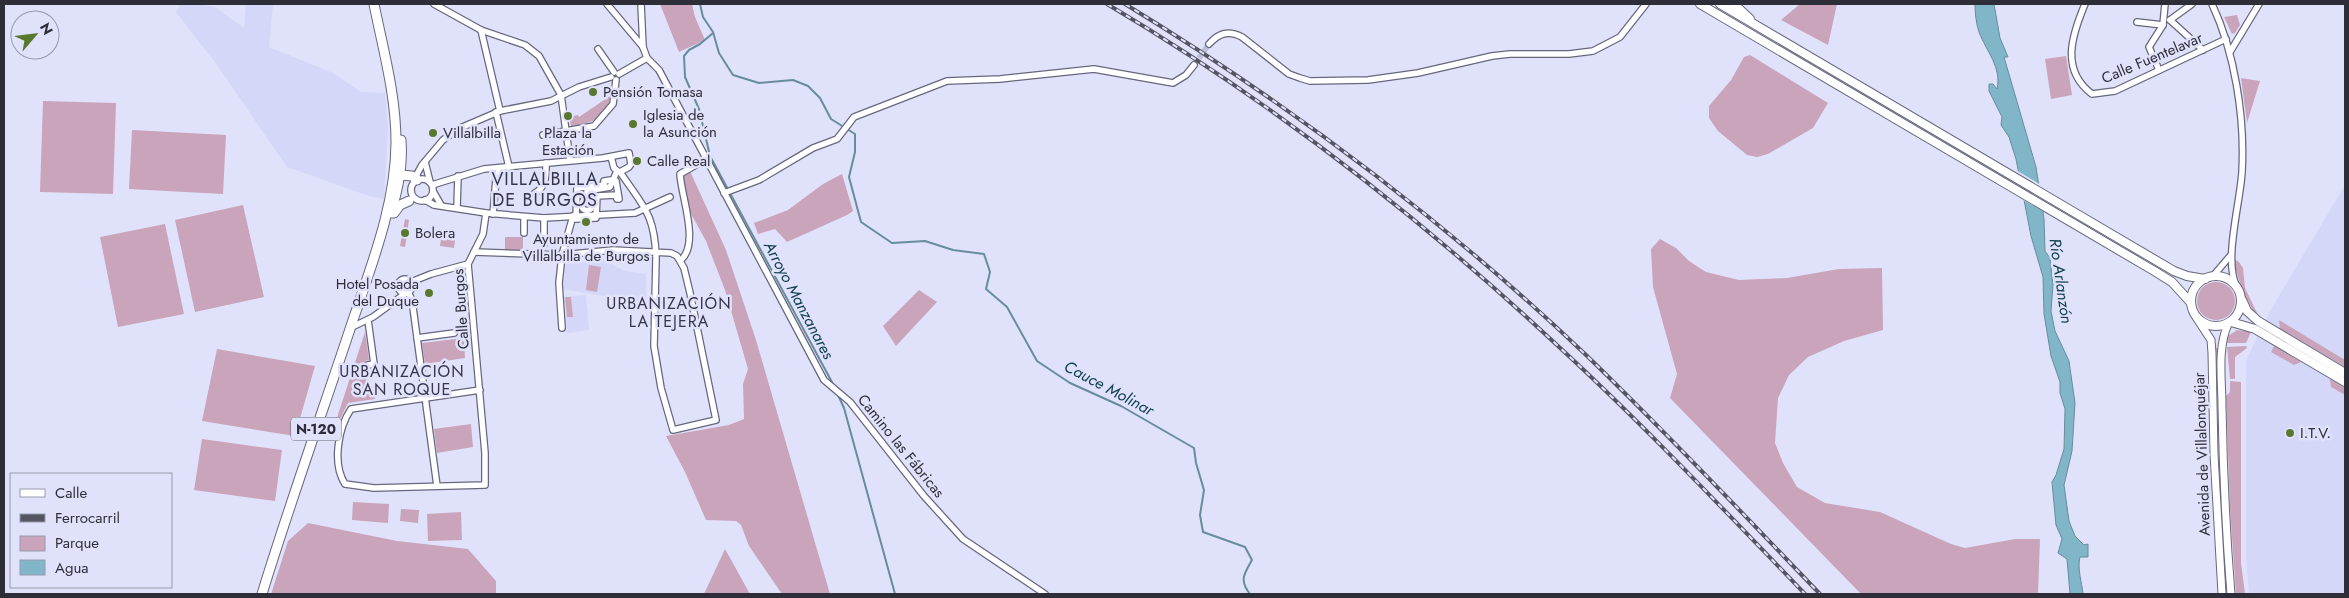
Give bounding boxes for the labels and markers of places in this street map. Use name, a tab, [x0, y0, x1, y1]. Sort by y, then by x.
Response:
place label: Pensión Tomasa	[603, 81, 703, 103]
marker: Pensión Tomasa	[587, 86, 599, 98]
place label: Iglesia de la Asunción	[643, 104, 717, 143]
marker: Plaza la Estación	[562, 110, 574, 122]
marker: Iglesia de la Asunción	[627, 118, 639, 130]
place label: Villalbilla	[443, 122, 501, 144]
place label: Plaza la Estación	[542, 122, 594, 161]
marker: Villalbilla	[427, 127, 439, 139]
place label: Calle Real	[647, 150, 710, 172]
marker: Calle Real	[631, 155, 643, 167]
marker: Ayuntamiento de Villalbilla de Burgos	[580, 216, 592, 228]
place label: Bolera	[415, 222, 455, 244]
marker: Bolera	[399, 227, 411, 239]
place label: Ayuntamiento de Villalbilla de Burgos	[522, 228, 650, 267]
place label: Hotel Posada del Duque	[336, 273, 419, 312]
marker: Hotel Posada del Duque	[423, 287, 435, 299]
place label: I.T.V.	[2300, 422, 2331, 444]
marker: I.T.V.	[2284, 427, 2296, 439]

